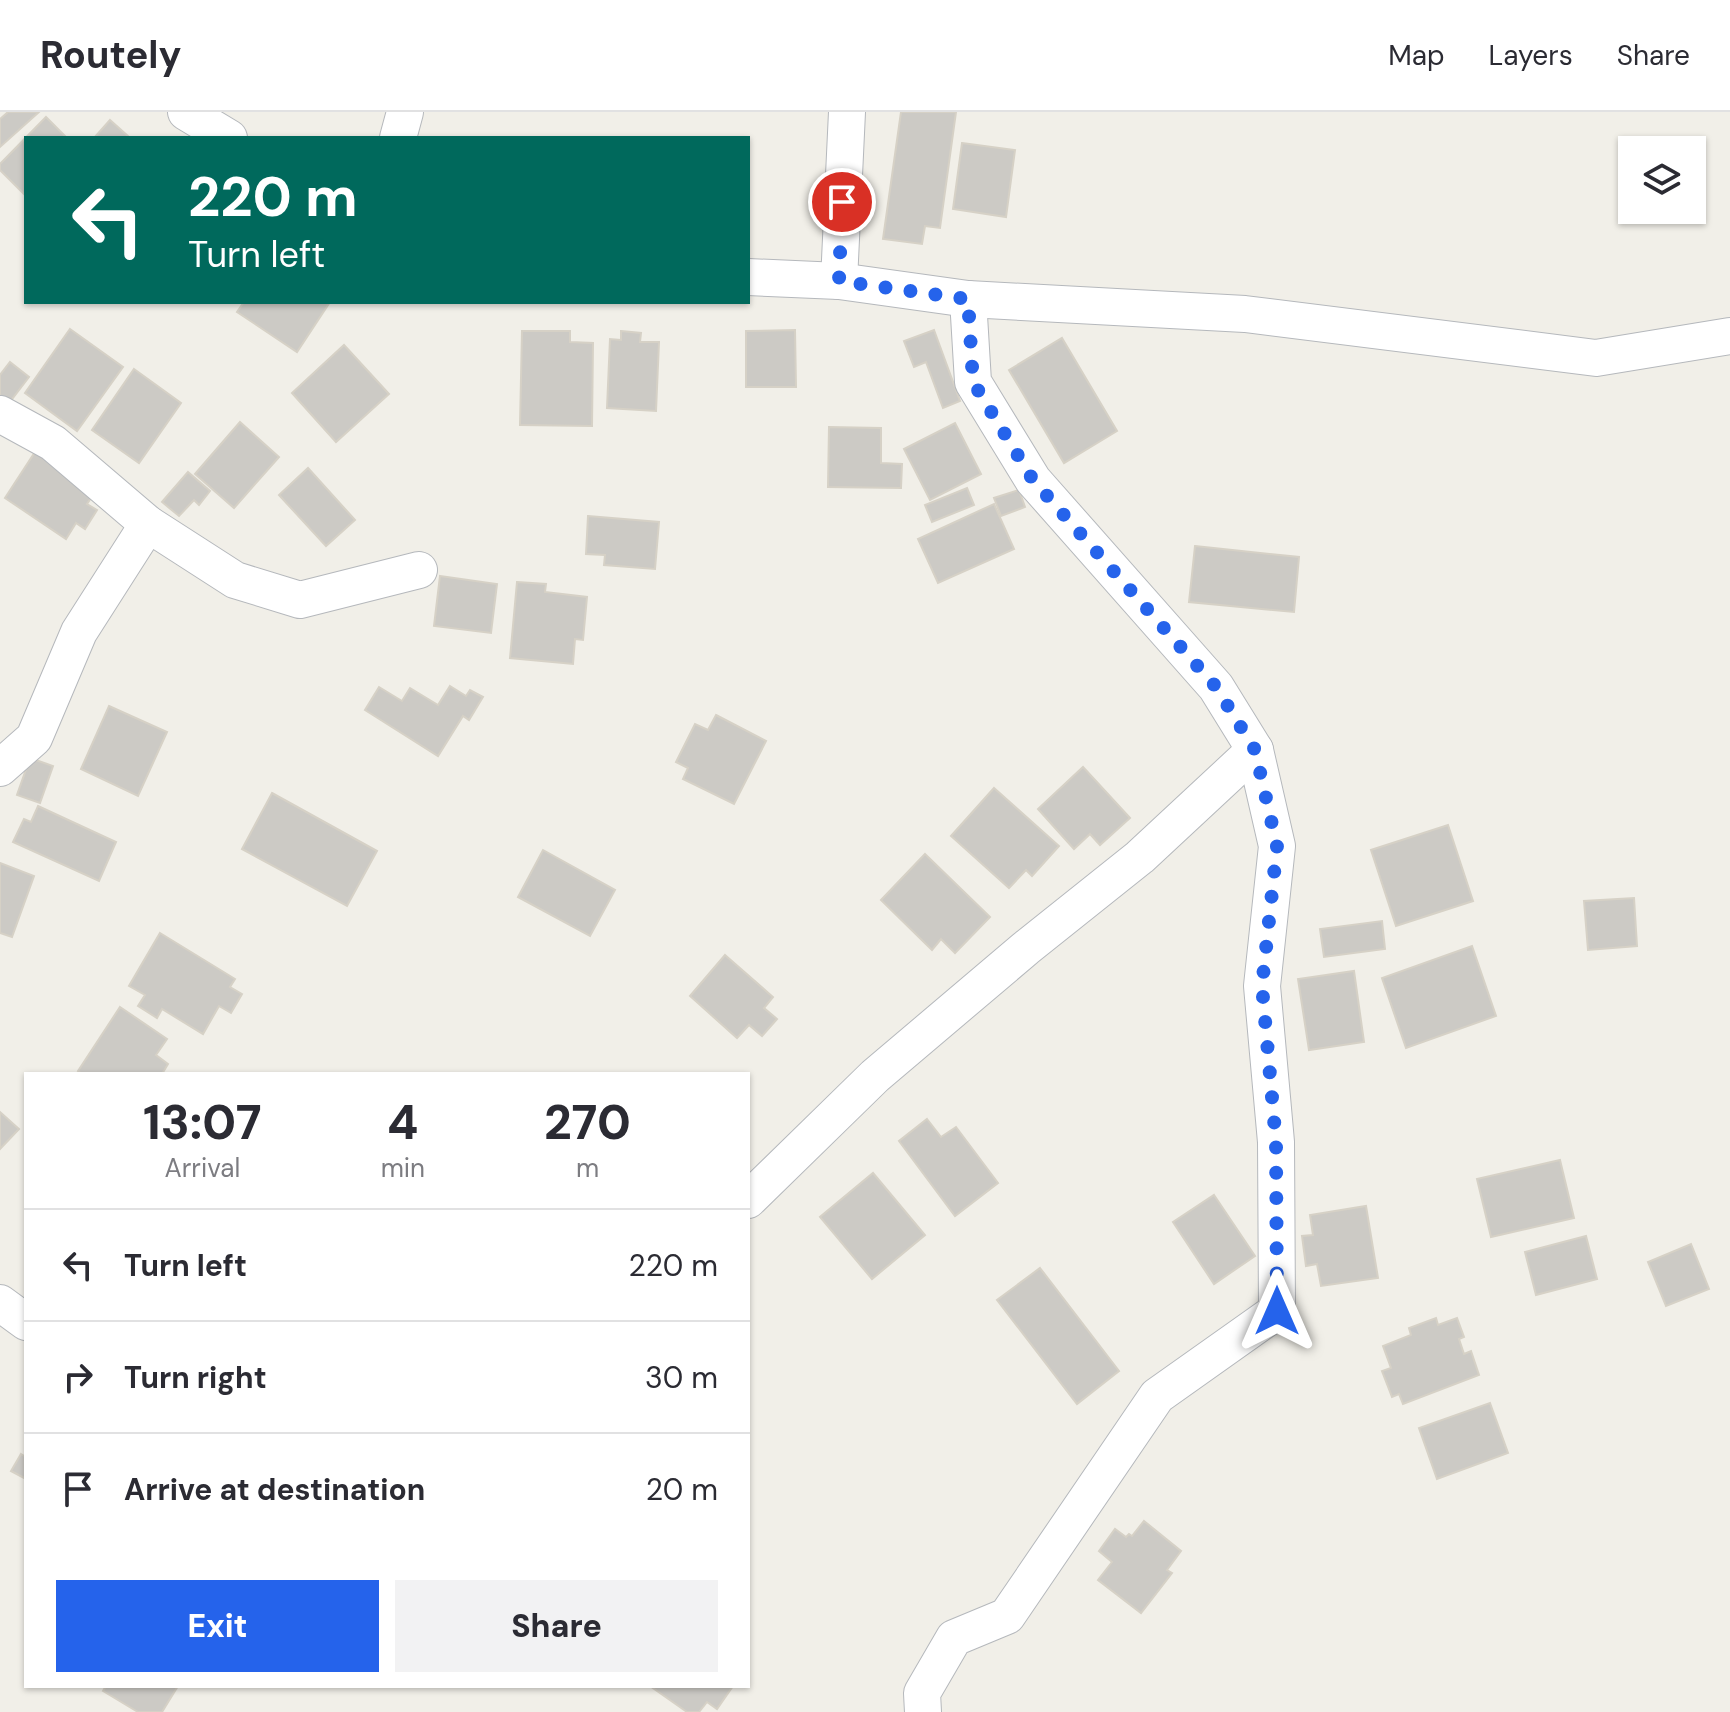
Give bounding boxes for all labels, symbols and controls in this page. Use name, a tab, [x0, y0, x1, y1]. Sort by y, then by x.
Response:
text: Routely	[40, 30, 181, 80]
text: Map	[1388, 37, 1445, 74]
text: Layers	[1489, 37, 1573, 74]
text: Share	[1617, 37, 1690, 74]
map controls	[1618, 136, 1706, 224]
button: layers	[1618, 136, 1706, 224]
text: 220 m	[188, 160, 358, 233]
icon: left	[56, 168, 160, 272]
pin	[808, 168, 876, 236]
icon: arrive	[820, 180, 864, 224]
text: Turn left	[188, 231, 325, 278]
text: 13:07	[143, 1091, 262, 1154]
text: 4	[387, 1091, 419, 1154]
text: 270	[544, 1091, 631, 1154]
text: Arrival	[164, 1151, 240, 1185]
text: min	[381, 1151, 425, 1185]
text: m	[576, 1151, 599, 1185]
icon: left	[56, 1243, 100, 1287]
text: Turn left	[124, 1246, 247, 1285]
text: 220 m	[629, 1246, 718, 1285]
position arrow	[1235, 1269, 1319, 1353]
icon: right	[56, 1355, 100, 1399]
text: Turn right	[124, 1358, 267, 1397]
text: 30 m	[645, 1358, 718, 1397]
icon: arrive	[56, 1467, 100, 1511]
text: Arrive at destination	[124, 1470, 425, 1509]
text: 20 m	[646, 1470, 718, 1509]
button: Exit	[56, 1580, 379, 1672]
button: Share	[395, 1580, 718, 1672]

